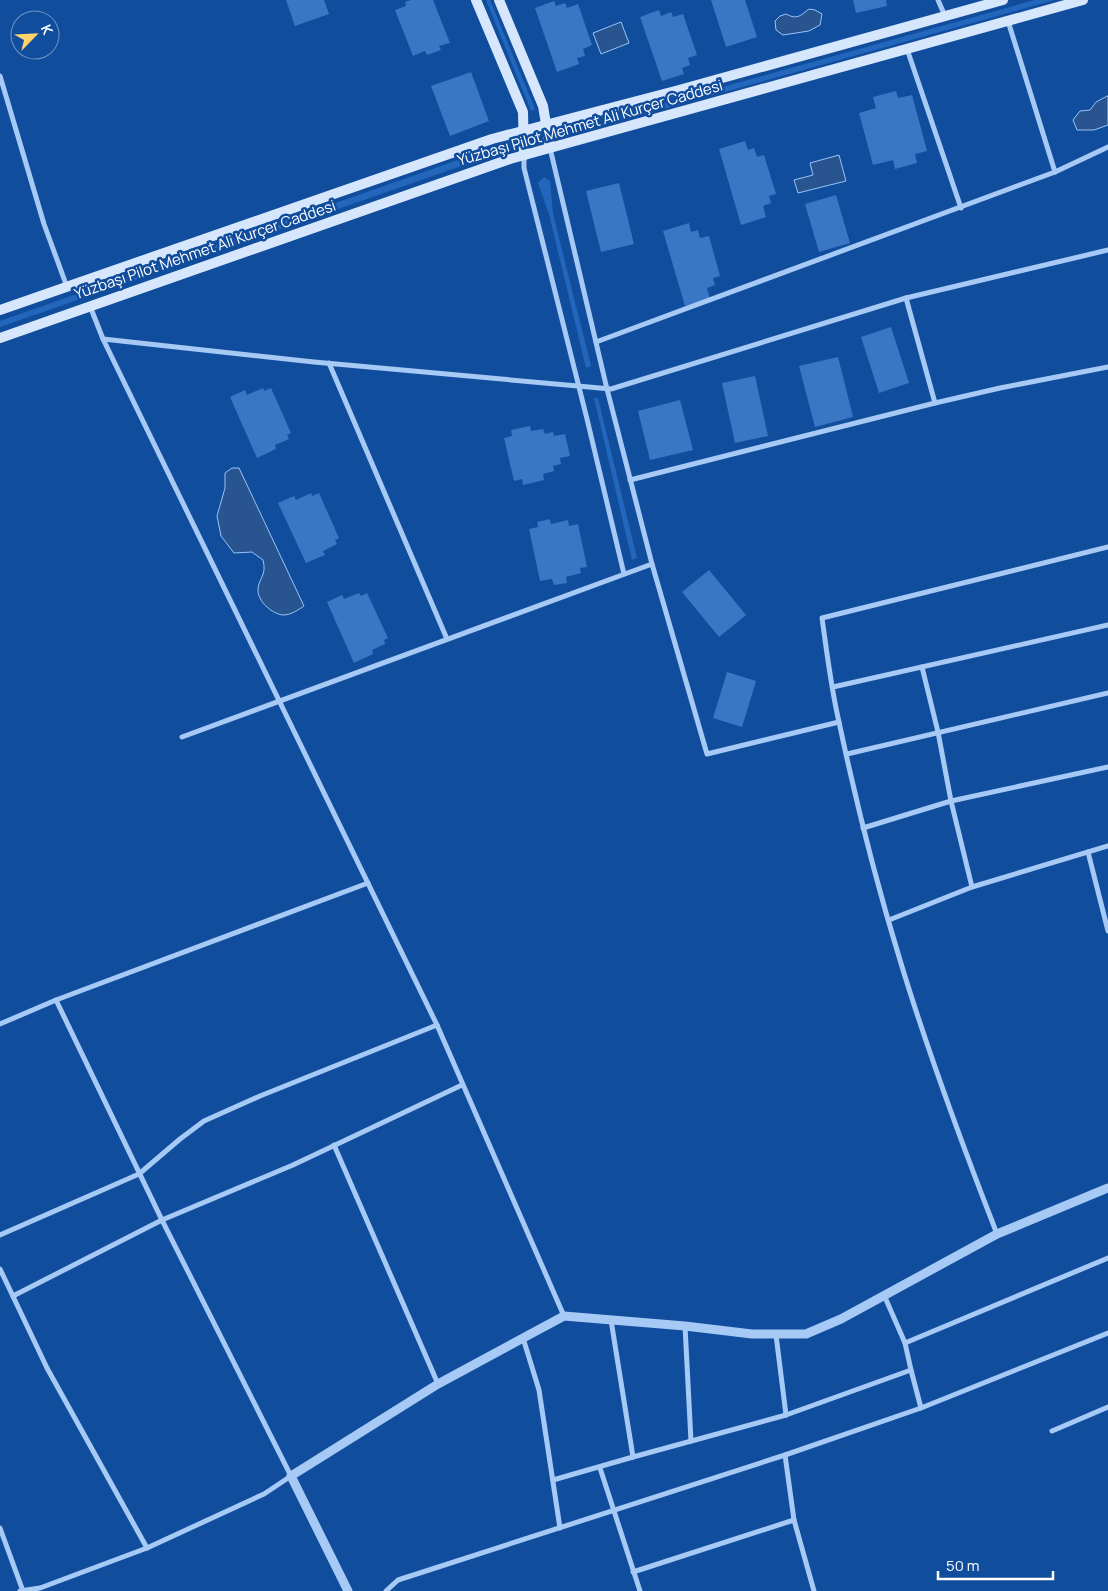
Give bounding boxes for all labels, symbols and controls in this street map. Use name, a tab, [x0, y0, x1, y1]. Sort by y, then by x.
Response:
north arrow	[10, 10, 60, 60]
text: K	[37, 22, 58, 38]
street label: Yüzbaşı Pilot Mehmet Ali Kurçer Caddesi	[455, 75, 725, 171]
street label: Yüzbaşı Pilot Mehmet Ali Kurçer Caddesi	[71, 195, 338, 304]
scale bar	[938, 1548, 1053, 1580]
text: 50 m	[946, 1555, 980, 1576]

